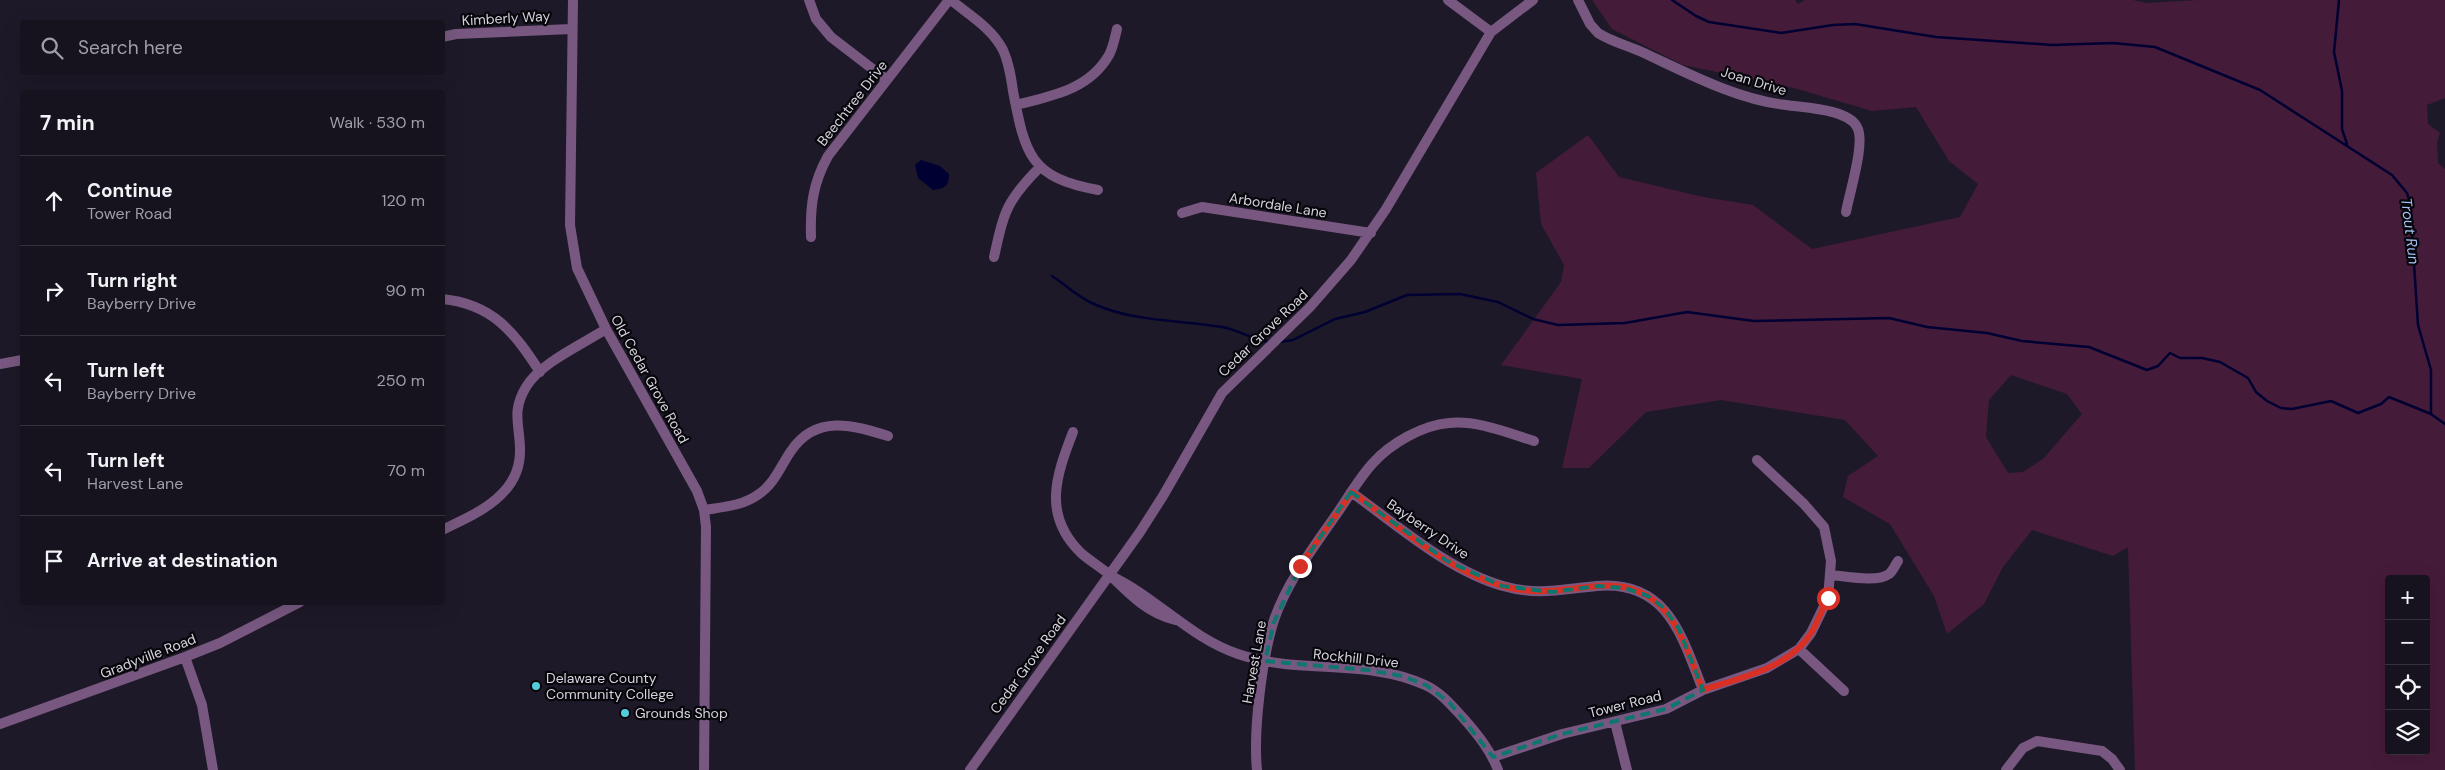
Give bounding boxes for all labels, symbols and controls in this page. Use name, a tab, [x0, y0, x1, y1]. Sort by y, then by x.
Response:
street label: Kimberly Way	[461, 7, 551, 29]
search box	[20, 20, 445, 75]
icon: search	[38, 34, 66, 62]
text: Search here	[78, 35, 183, 60]
street label: Beechtree Drive	[813, 57, 891, 149]
street label: Joan Drive	[1719, 62, 1789, 100]
text: 7 min	[40, 109, 95, 137]
text: Walk · 530 m	[330, 112, 425, 133]
text: Continue	[87, 178, 173, 203]
icon: ahead	[40, 187, 68, 215]
street label: Arbordale Lane	[1228, 188, 1328, 222]
text: 120 m	[381, 190, 425, 211]
water label: Trout Run	[2396, 197, 2424, 266]
text: Tower Road	[87, 203, 172, 224]
text: Turn right	[87, 268, 177, 293]
icon: right	[40, 277, 68, 305]
text: 90 m	[385, 280, 425, 301]
street label: Cedar Grove Road	[1214, 286, 1312, 380]
text: Bayberry Drive	[87, 293, 196, 314]
street label: Old Cedar Grove Road	[607, 311, 693, 447]
text: Turn left	[87, 358, 165, 383]
icon: left	[40, 367, 68, 395]
text: 250 m	[377, 370, 425, 391]
text: Bayberry Drive	[87, 383, 196, 404]
text: Turn left	[87, 448, 165, 473]
icon: left	[40, 457, 68, 485]
text: 70 m	[387, 460, 425, 481]
text: Harvest Lane	[87, 473, 183, 494]
street label: Bayberry Drive	[1383, 495, 1473, 563]
icon: arrive	[40, 547, 68, 575]
text: Arrive at destination	[87, 548, 278, 573]
route end	[1289, 555, 1312, 578]
map controls	[2385, 575, 2430, 755]
button: +	[2385, 575, 2430, 620]
route start	[1817, 587, 1840, 610]
street label: Cedar Grove Road	[986, 611, 1070, 717]
street label: Harvest Lane	[1238, 619, 1270, 705]
button: −	[2385, 620, 2430, 665]
street label: Gradyville Road	[98, 629, 198, 683]
street label: Rockhill Drive	[1312, 645, 1400, 671]
button: locate	[2385, 665, 2430, 710]
place label: Delaware County Community College	[546, 669, 674, 703]
marker: Delaware County Community College	[530, 680, 542, 692]
street label: Tower Road	[1587, 686, 1663, 722]
place label: Grounds Shop	[635, 704, 728, 722]
marker: Grounds Shop	[619, 707, 631, 719]
button: layers	[2385, 710, 2430, 755]

